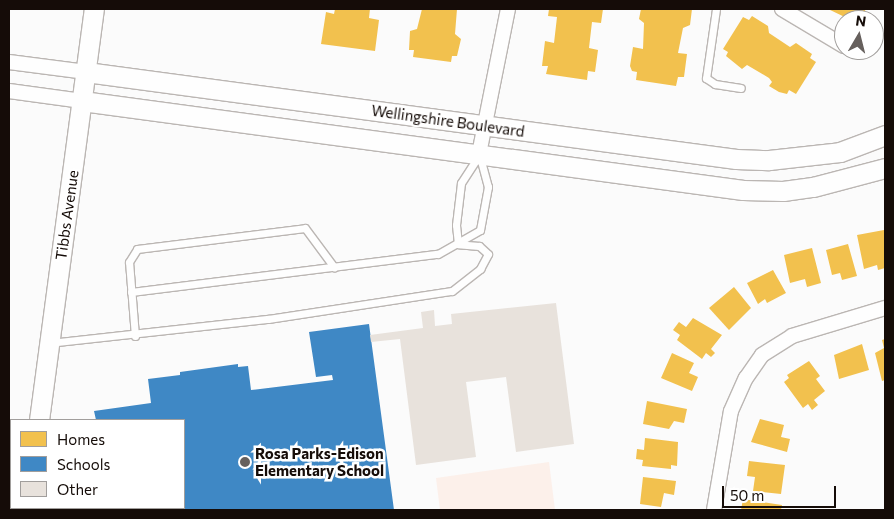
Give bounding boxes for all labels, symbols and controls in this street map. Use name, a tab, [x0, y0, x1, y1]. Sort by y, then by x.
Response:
north arrow	[834, 10, 884, 60]
text: N	[855, 11, 867, 30]
street label: Wellingshire Boulevard	[370, 101, 526, 141]
street label: Tibbs Avenue	[52, 169, 82, 261]
legend	[10, 419, 185, 509]
text: Homes	[57, 430, 105, 448]
place label: Rosa Parks-Edison Elementary School	[255, 444, 384, 479]
text: Schools	[57, 455, 110, 473]
marker: Rosa Parks-Edison Elementary School	[239, 456, 251, 468]
scale bar	[724, 476, 838, 508]
text: Other	[57, 480, 98, 498]
text: 50 m	[730, 486, 764, 504]

